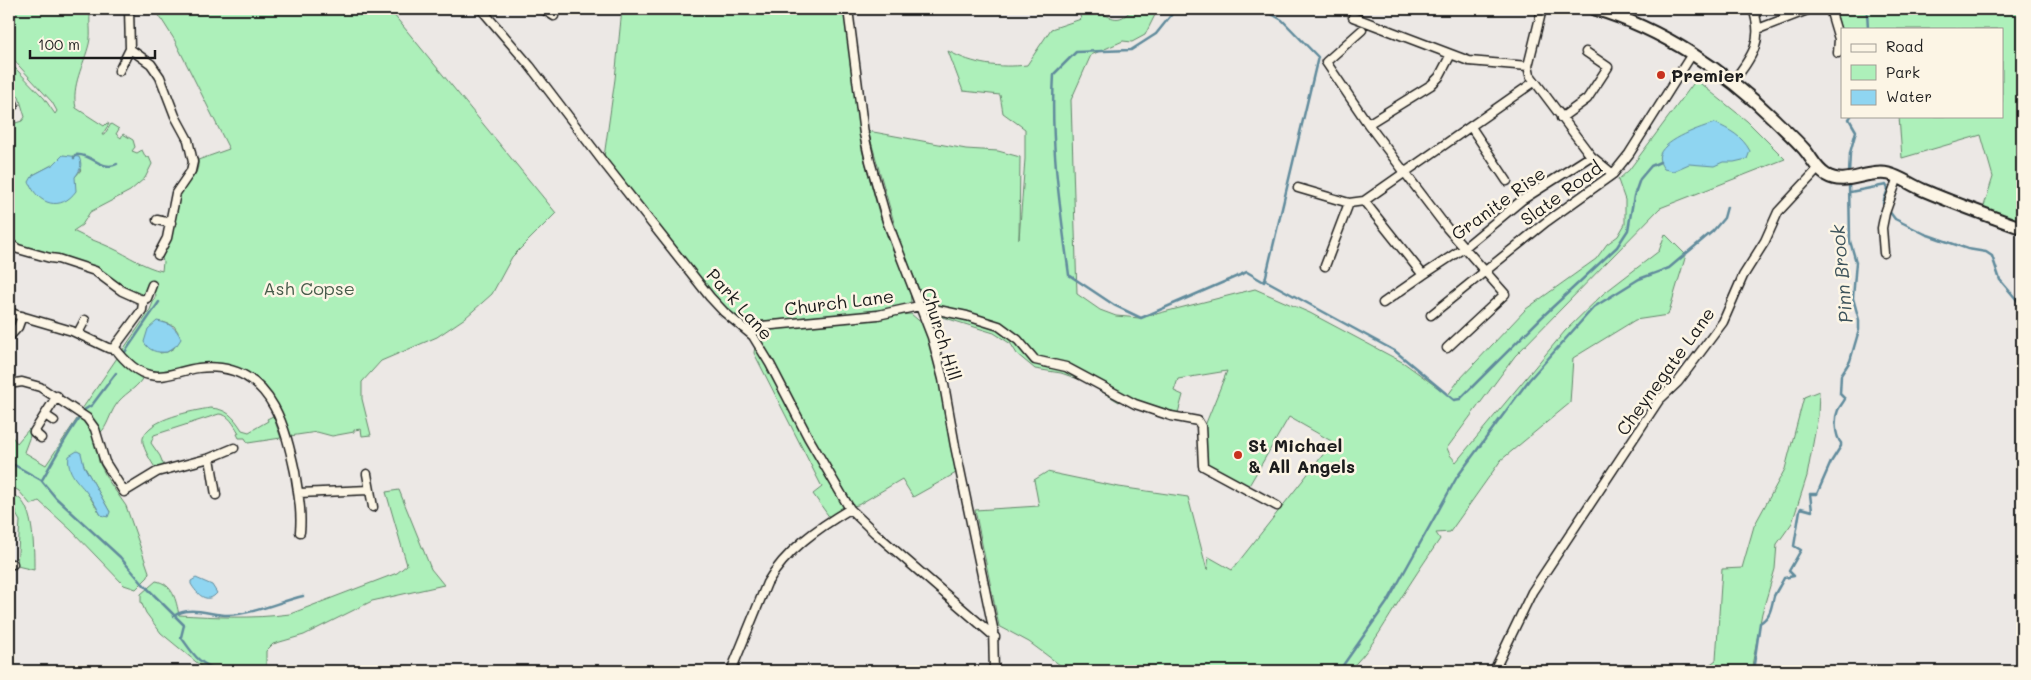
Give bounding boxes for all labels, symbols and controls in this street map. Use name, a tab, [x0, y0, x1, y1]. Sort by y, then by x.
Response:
scale bar	[30, 28, 155, 60]
legend	[1841, 28, 2004, 118]
text: 100 m	[38, 34, 80, 54]
text: Road	[1886, 36, 1923, 56]
text: Park	[1886, 62, 1920, 82]
place label: Premier	[1671, 63, 1744, 87]
marker: Premier	[1655, 69, 1667, 81]
text: Water	[1886, 86, 1932, 106]
street label: Slate Road	[1515, 155, 1607, 231]
street label: Granite Rise	[1446, 161, 1550, 245]
water label: Pinn Brook	[1824, 223, 1858, 324]
street label: Park Lane	[702, 263, 778, 345]
park label: Ash Copse	[263, 276, 355, 300]
street label: Church Lane	[783, 283, 895, 321]
street label: Church Hill	[917, 285, 967, 383]
street label: Cheynegate Lane	[1610, 302, 1720, 440]
place label: St Michael & All Angels	[1248, 433, 1355, 478]
marker: St Michael & All Angels	[1232, 449, 1244, 461]

